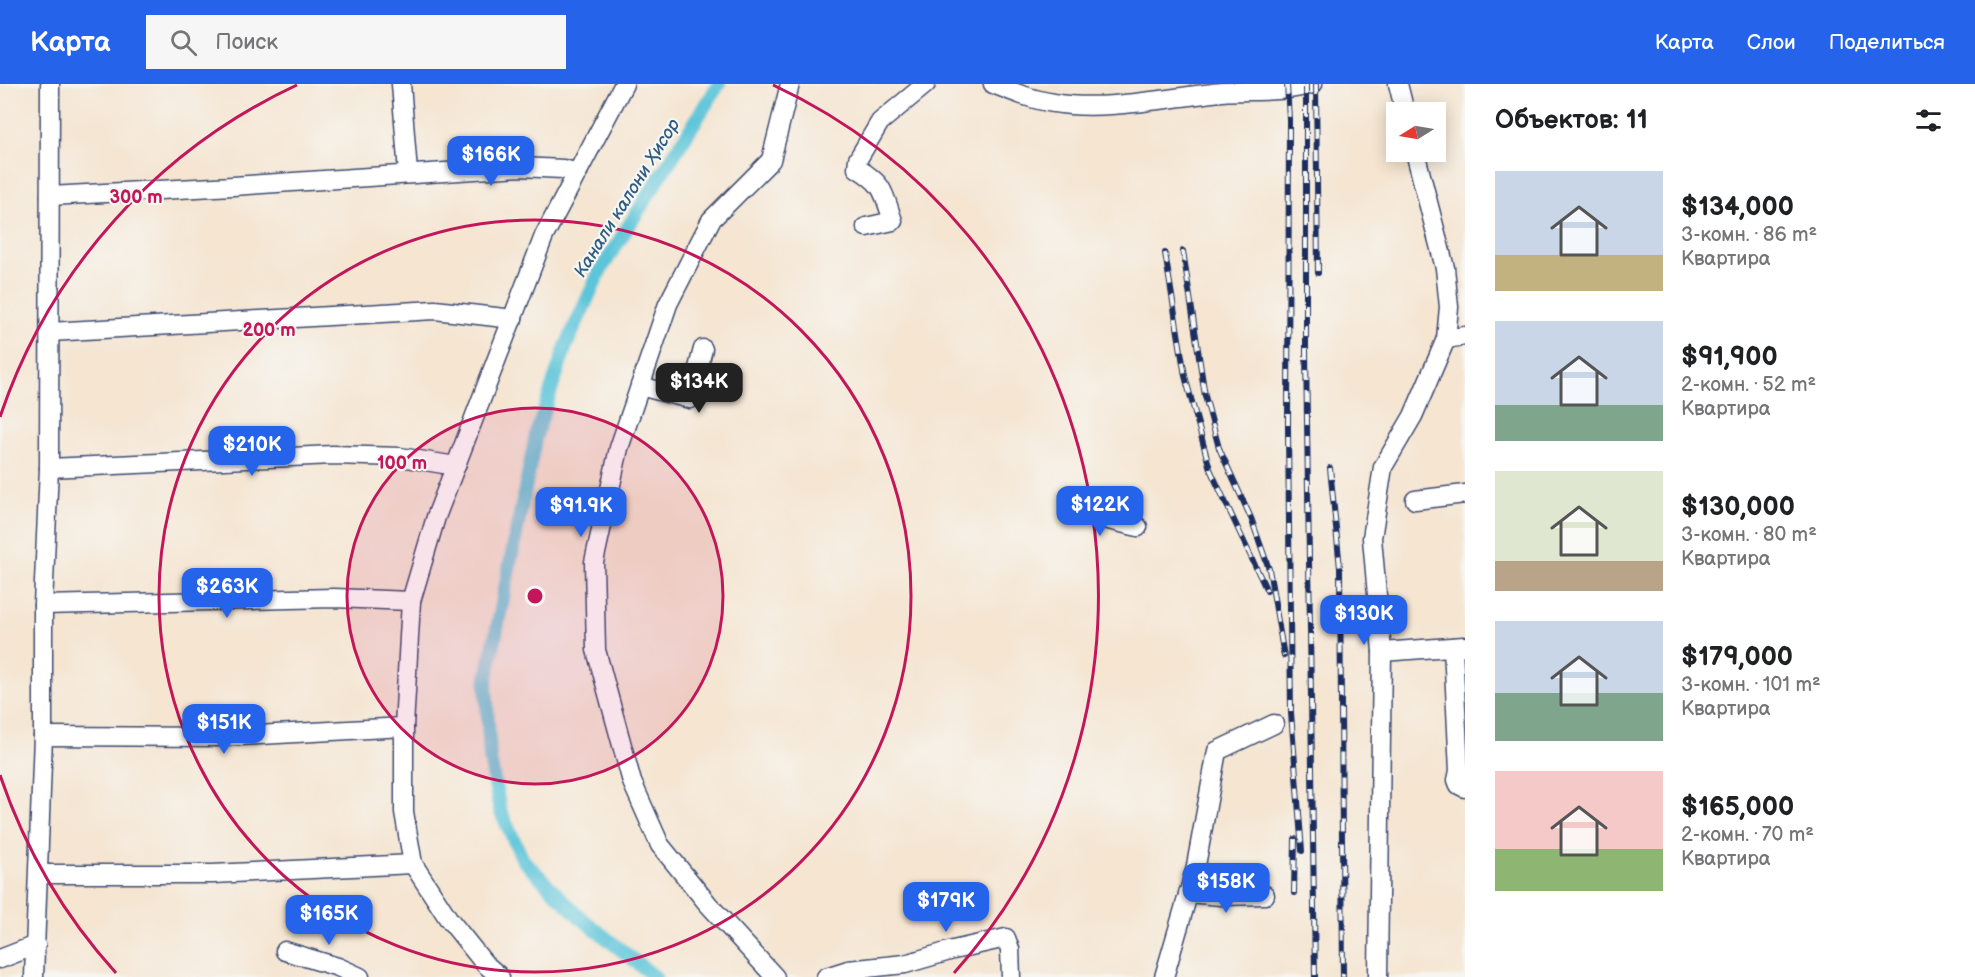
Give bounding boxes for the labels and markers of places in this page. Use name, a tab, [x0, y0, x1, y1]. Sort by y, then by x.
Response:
pin: $166K	[449, 136, 533, 187]
pin: $134K	[657, 363, 741, 414]
pin: $210K	[210, 426, 294, 477]
pin: $122K	[1058, 486, 1142, 537]
pin: $91.9K	[532, 487, 630, 538]
pin: $263K	[185, 568, 269, 619]
centre of rings	[525, 586, 545, 606]
pin: $130K	[1322, 595, 1406, 646]
pin: $151K	[182, 704, 266, 755]
pin: $158K	[1184, 863, 1268, 914]
pin: $179K	[904, 882, 988, 933]
pin: $165K	[287, 895, 371, 946]

